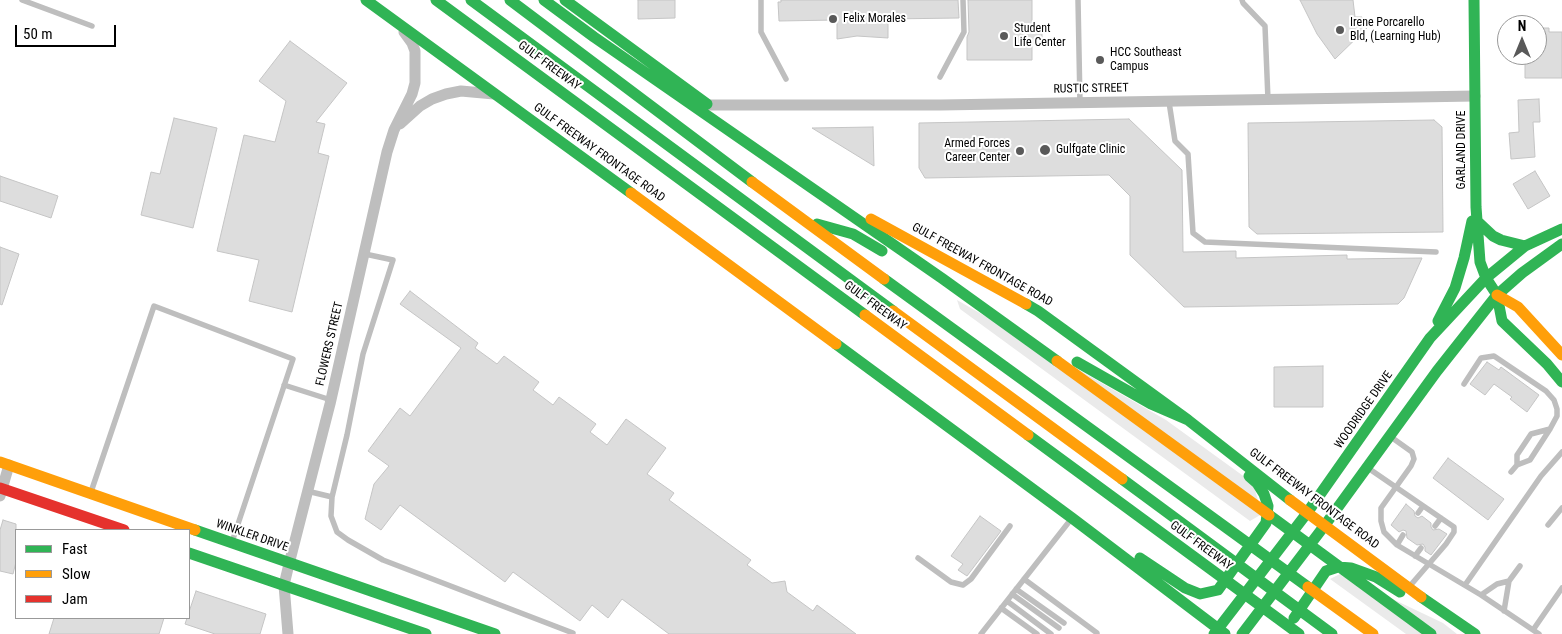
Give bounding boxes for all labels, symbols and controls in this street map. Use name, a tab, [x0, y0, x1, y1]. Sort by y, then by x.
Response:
place label: Felix Morales	[843, 12, 906, 26]
marker: Felix Morales	[827, 13, 839, 25]
scale bar	[18, 15, 119, 47]
north arrow	[1497, 15, 1547, 65]
place label: Irene Porcarello Bld, (Learning Hub)	[1350, 16, 1441, 44]
text: N	[1518, 18, 1526, 34]
place label: Student Life Center	[1014, 22, 1066, 50]
marker: Irene Porcarello Bld, (Learning Hub)	[1334, 24, 1346, 36]
text: 50 m	[23, 25, 53, 43]
marker: Student Life Center	[998, 30, 1010, 42]
street label: GULF FREEWAY	[515, 39, 583, 93]
place label: HCC Southeast Campus	[1110, 46, 1182, 74]
marker: HCC Southeast Campus	[1094, 54, 1106, 66]
street label: RUSTIC STREET	[1053, 81, 1129, 97]
street label: GULF FREEWAY FRONTAGE ROAD	[531, 101, 667, 205]
street label: GARLAND DRIVE	[1455, 110, 1469, 190]
place label: Armed Forces Career Center	[944, 137, 1010, 165]
marker: Gulfgate Clinic	[1038, 143, 1052, 157]
place label: Gulfgate Clinic	[1056, 143, 1125, 157]
marker: Armed Forces Career Center	[1014, 145, 1026, 157]
street label: GULF FREEWAY FRONTAGE ROAD	[909, 220, 1055, 310]
street label: GULF FREEWAY	[841, 279, 909, 333]
street label: FLOWERS STREET	[313, 301, 347, 387]
street label: WOODRIDGE DRIVE	[1332, 368, 1396, 452]
street label: GULF FREEWAY FRONTAGE ROAD	[1246, 445, 1382, 553]
street label: WINKLER DRIVE	[214, 517, 290, 555]
street label: GULF FREEWAY	[1167, 519, 1235, 573]
legend	[15, 529, 190, 619]
text: Fast	[62, 540, 87, 558]
text: Slow	[62, 565, 91, 583]
text: Jam	[62, 590, 88, 608]

